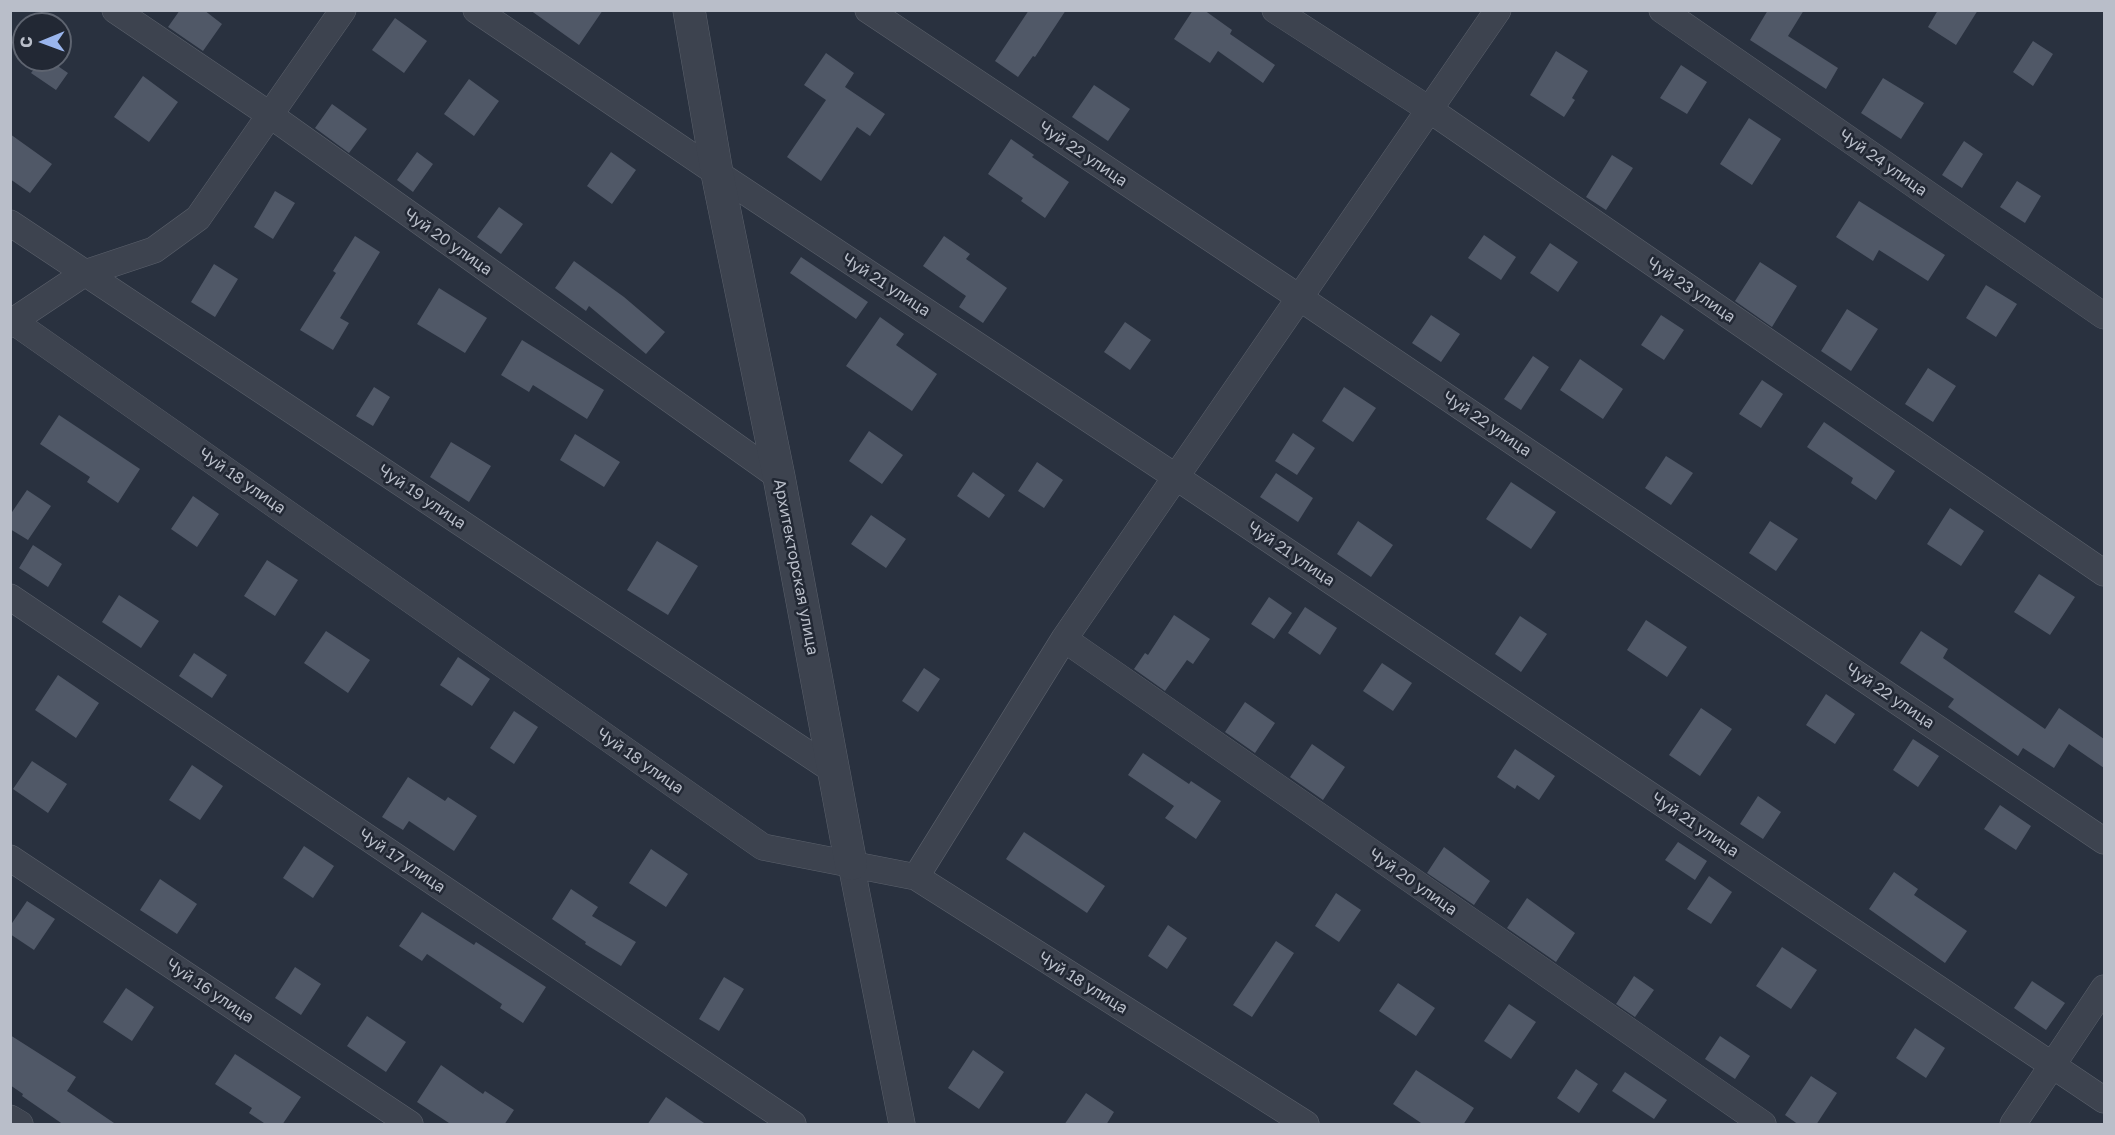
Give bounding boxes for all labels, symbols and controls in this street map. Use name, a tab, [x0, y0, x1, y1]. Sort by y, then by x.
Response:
north arrow	[12, 12, 72, 72]
text: С	[16, 36, 36, 48]
street label: Чуй 22 улица	[1035, 117, 1131, 191]
street label: Чуй 24 улица	[1835, 125, 1931, 201]
street label: Чуй 20 улица	[400, 204, 496, 280]
street label: Чуй 21 улица	[838, 249, 934, 321]
street label: Чуй 23 улица	[1643, 253, 1739, 327]
street label: Чуй 22 улица	[1439, 387, 1535, 461]
street label: Чуй 18 улица	[195, 444, 289, 518]
street label: Чуй 19 улица	[374, 461, 470, 533]
street label: Архитекторская улица	[770, 477, 822, 657]
street label: Чуй 21 улица	[1244, 518, 1338, 590]
street label: Чуй 22 улица	[1842, 659, 1938, 733]
street label: Чуй 18 улица	[593, 724, 687, 798]
street label: Чуй 21 улица	[1648, 789, 1742, 861]
street label: Чуй 17 улица	[355, 825, 449, 897]
street label: Чуй 20 улица	[1365, 844, 1461, 920]
street label: Чуй 18 улица	[1035, 948, 1131, 1018]
street label: Чуй 16 улица	[162, 955, 258, 1027]

